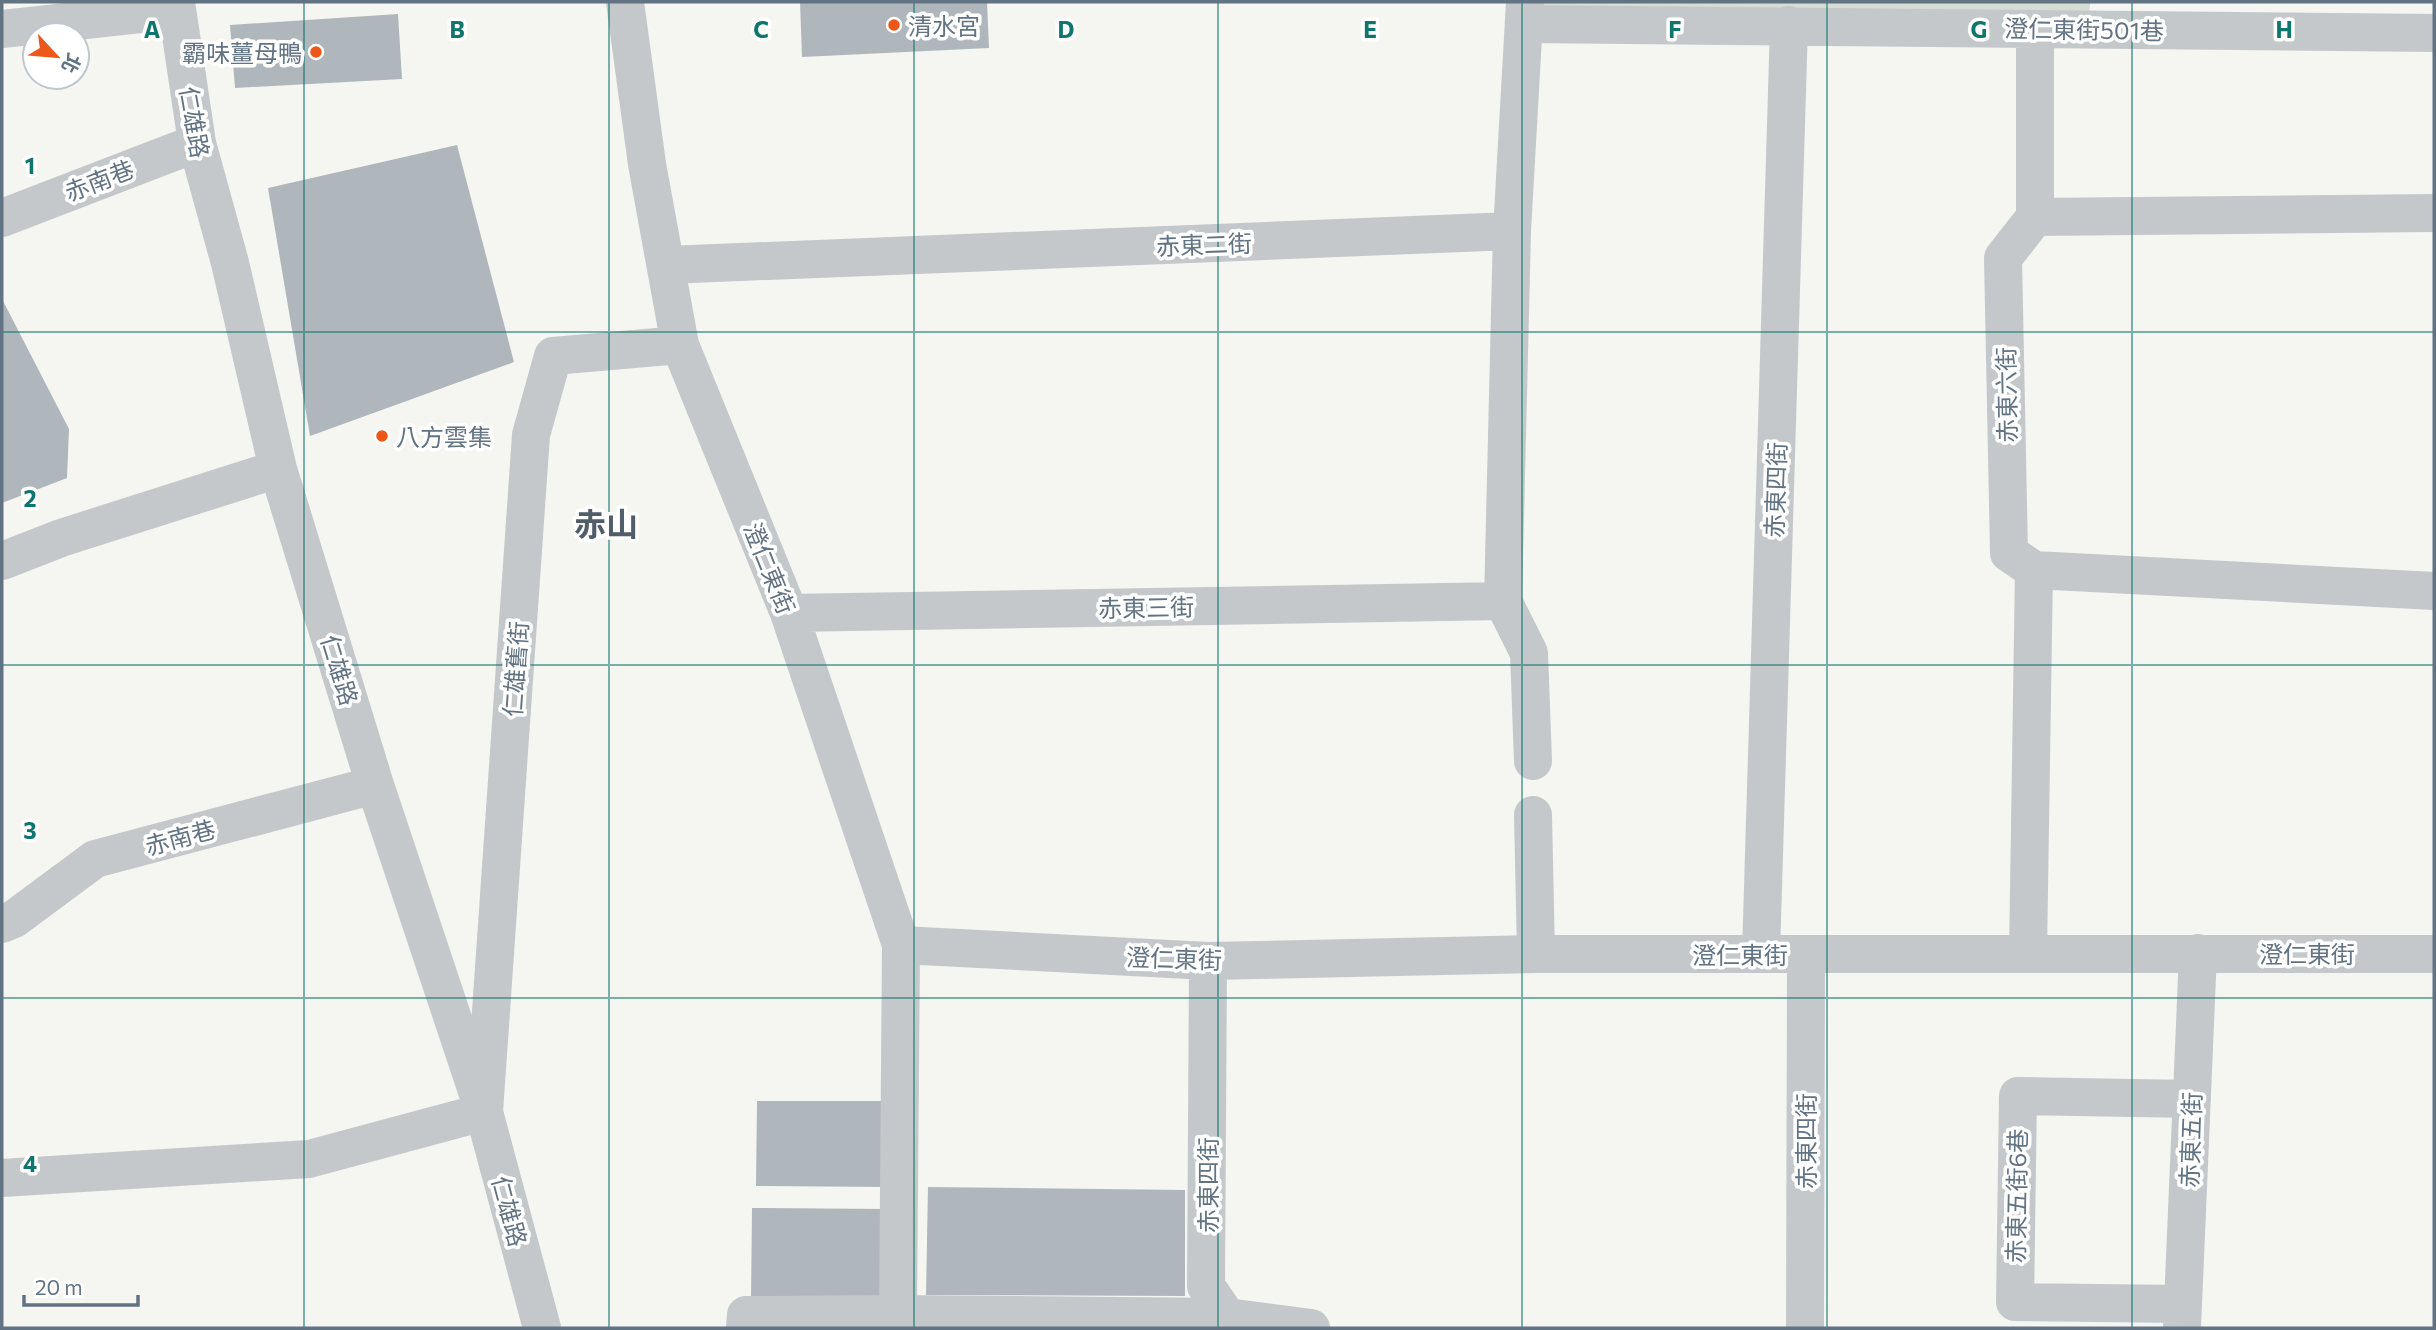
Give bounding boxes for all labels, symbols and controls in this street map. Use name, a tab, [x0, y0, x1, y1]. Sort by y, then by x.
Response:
place label: 清水宮	[908, 11, 980, 40]
street label: 澄仁東街501巷	[2004, 13, 2164, 45]
text: A	[144, 15, 161, 43]
text: B	[449, 15, 465, 43]
text: C	[753, 15, 769, 43]
text: D	[1058, 15, 1075, 43]
text: E	[1363, 15, 1377, 43]
text: F	[1668, 15, 1682, 43]
text: G	[1971, 15, 1987, 43]
text: H	[2275, 15, 2293, 43]
marker: 清水宮	[886, 17, 902, 33]
north arrow	[21, 21, 91, 91]
place label: 霸味薑母鴨	[182, 38, 302, 67]
marker: 霸味薑母鴨	[308, 44, 324, 60]
text: 北	[57, 50, 86, 77]
street label: 仁雄路	[174, 84, 216, 160]
text: 1	[25, 151, 35, 179]
street label: 赤南巷	[60, 154, 138, 206]
street label: 赤東二街	[1156, 228, 1252, 260]
street label: 赤東六街	[1991, 347, 2021, 443]
place label: 八方雲集	[396, 422, 492, 451]
marker: 八方雲集	[374, 428, 390, 444]
street label: 赤東四街	[1759, 442, 1791, 538]
text: 2	[23, 484, 37, 512]
district label: 赤山	[574, 503, 638, 543]
street label: 澄仁東街	[739, 518, 801, 618]
street label: 赤東三街	[1098, 592, 1194, 622]
street label: 仁雄舊街	[497, 620, 533, 718]
street label: 仁雄路	[316, 631, 364, 709]
street label: 赤南巷	[141, 814, 219, 860]
text: 3	[23, 816, 37, 844]
street label: 澄仁東街	[2259, 939, 2355, 968]
street label: 澄仁東街	[1692, 940, 1788, 969]
street label: 澄仁東街	[1126, 942, 1222, 974]
street label: 赤東五街	[2174, 1092, 2206, 1188]
street label: 赤東四街	[1791, 1093, 1820, 1189]
street label: 赤東五街6巷	[2000, 1128, 2032, 1264]
street label: 赤東四街	[1193, 1137, 1222, 1233]
text: 4	[23, 1149, 37, 1177]
street label: 仁雄路	[487, 1172, 533, 1250]
scale bar	[24, 1264, 138, 1308]
text: 20 m	[35, 1274, 83, 1299]

